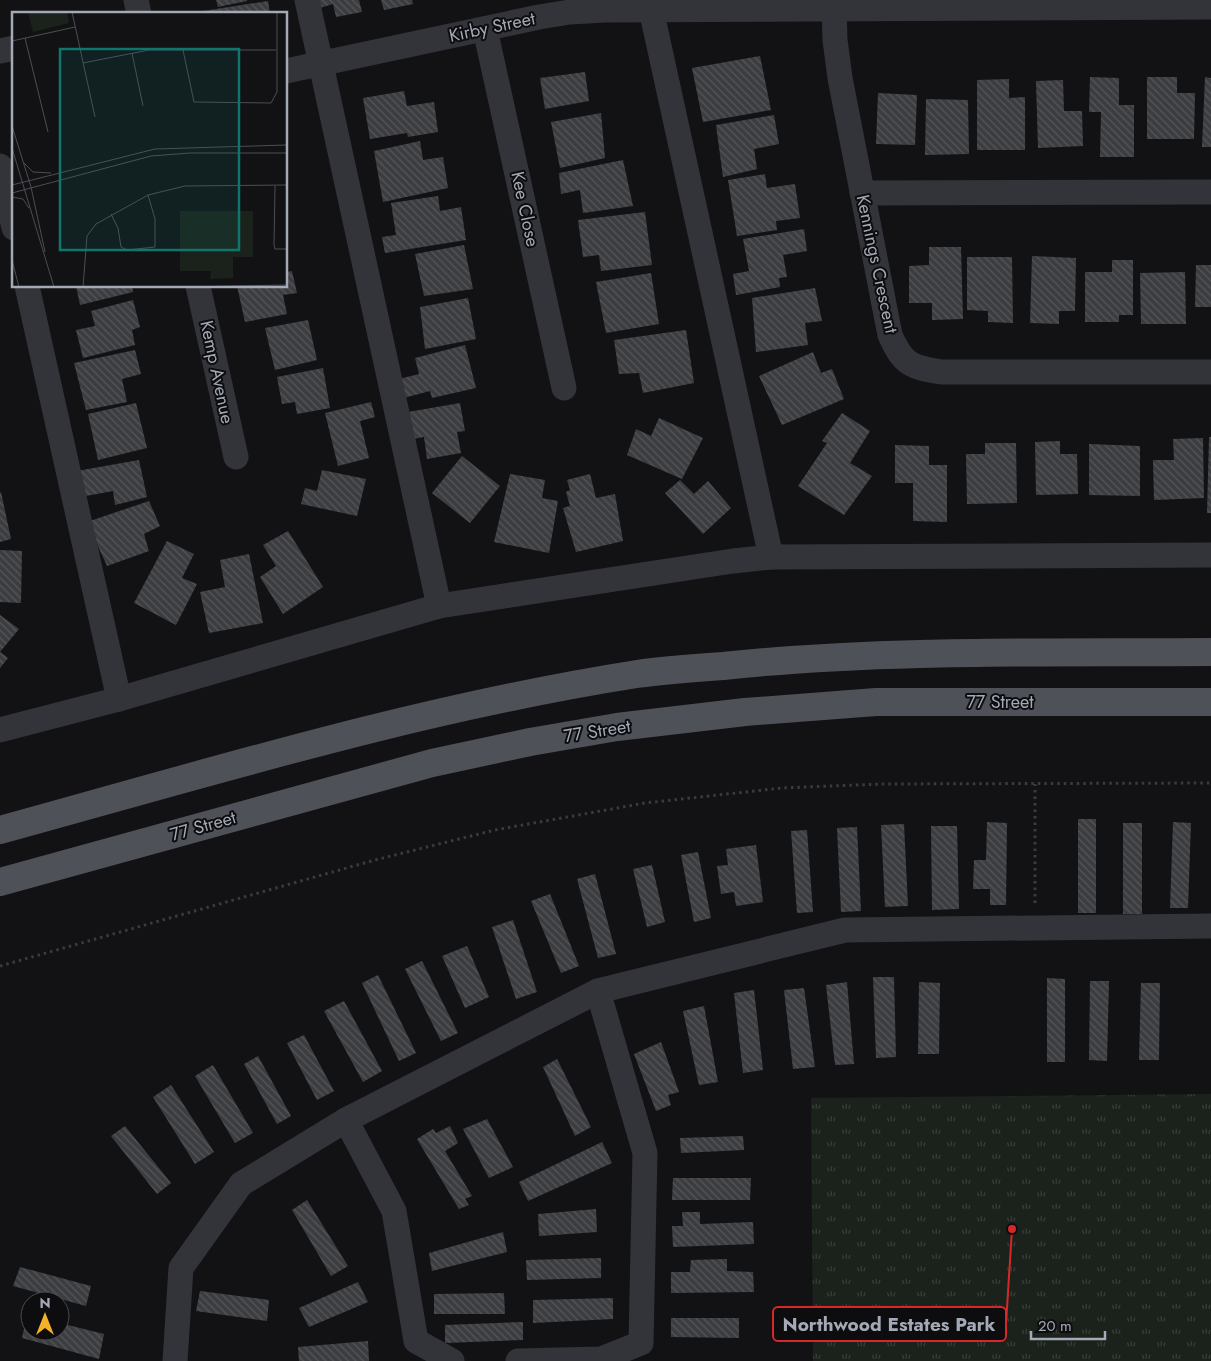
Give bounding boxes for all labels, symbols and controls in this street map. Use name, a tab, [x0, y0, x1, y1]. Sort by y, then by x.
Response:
street label: Kirby Street	[447, 5, 538, 49]
inset map	[12, 12, 288, 288]
street label: Kee Close	[504, 169, 546, 249]
street label: Kennings Crescent	[850, 192, 905, 336]
street label: Kemp Avenue	[193, 318, 241, 426]
street label: 77 Street	[966, 689, 1034, 715]
street label: 77 Street	[562, 713, 633, 749]
street label: 77 Street	[167, 804, 240, 848]
north arrow	[20, 1291, 70, 1341]
text: N	[39, 1293, 51, 1313]
callout: Northwood Estates Park	[773, 1307, 1006, 1341]
scale bar	[1031, 1308, 1105, 1340]
text: Northwood Estates Park	[783, 1311, 995, 1338]
text: 20 m	[1038, 1315, 1072, 1337]

